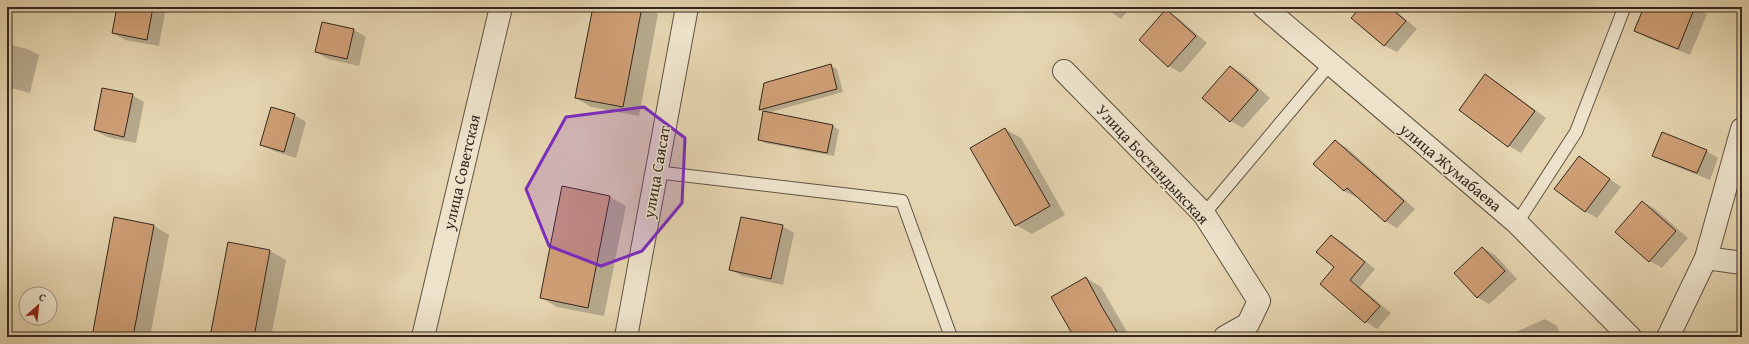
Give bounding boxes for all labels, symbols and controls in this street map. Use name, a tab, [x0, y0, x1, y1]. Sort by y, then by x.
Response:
street label: Улица Бостандыкская	[1091, 99, 1215, 229]
street label: улица Советская	[436, 112, 486, 233]
street label: улица Жумабаева	[1394, 116, 1508, 217]
street label: улица Саясат	[636, 124, 676, 221]
north arrow	[18, 286, 58, 326]
text: С	[36, 289, 49, 306]

